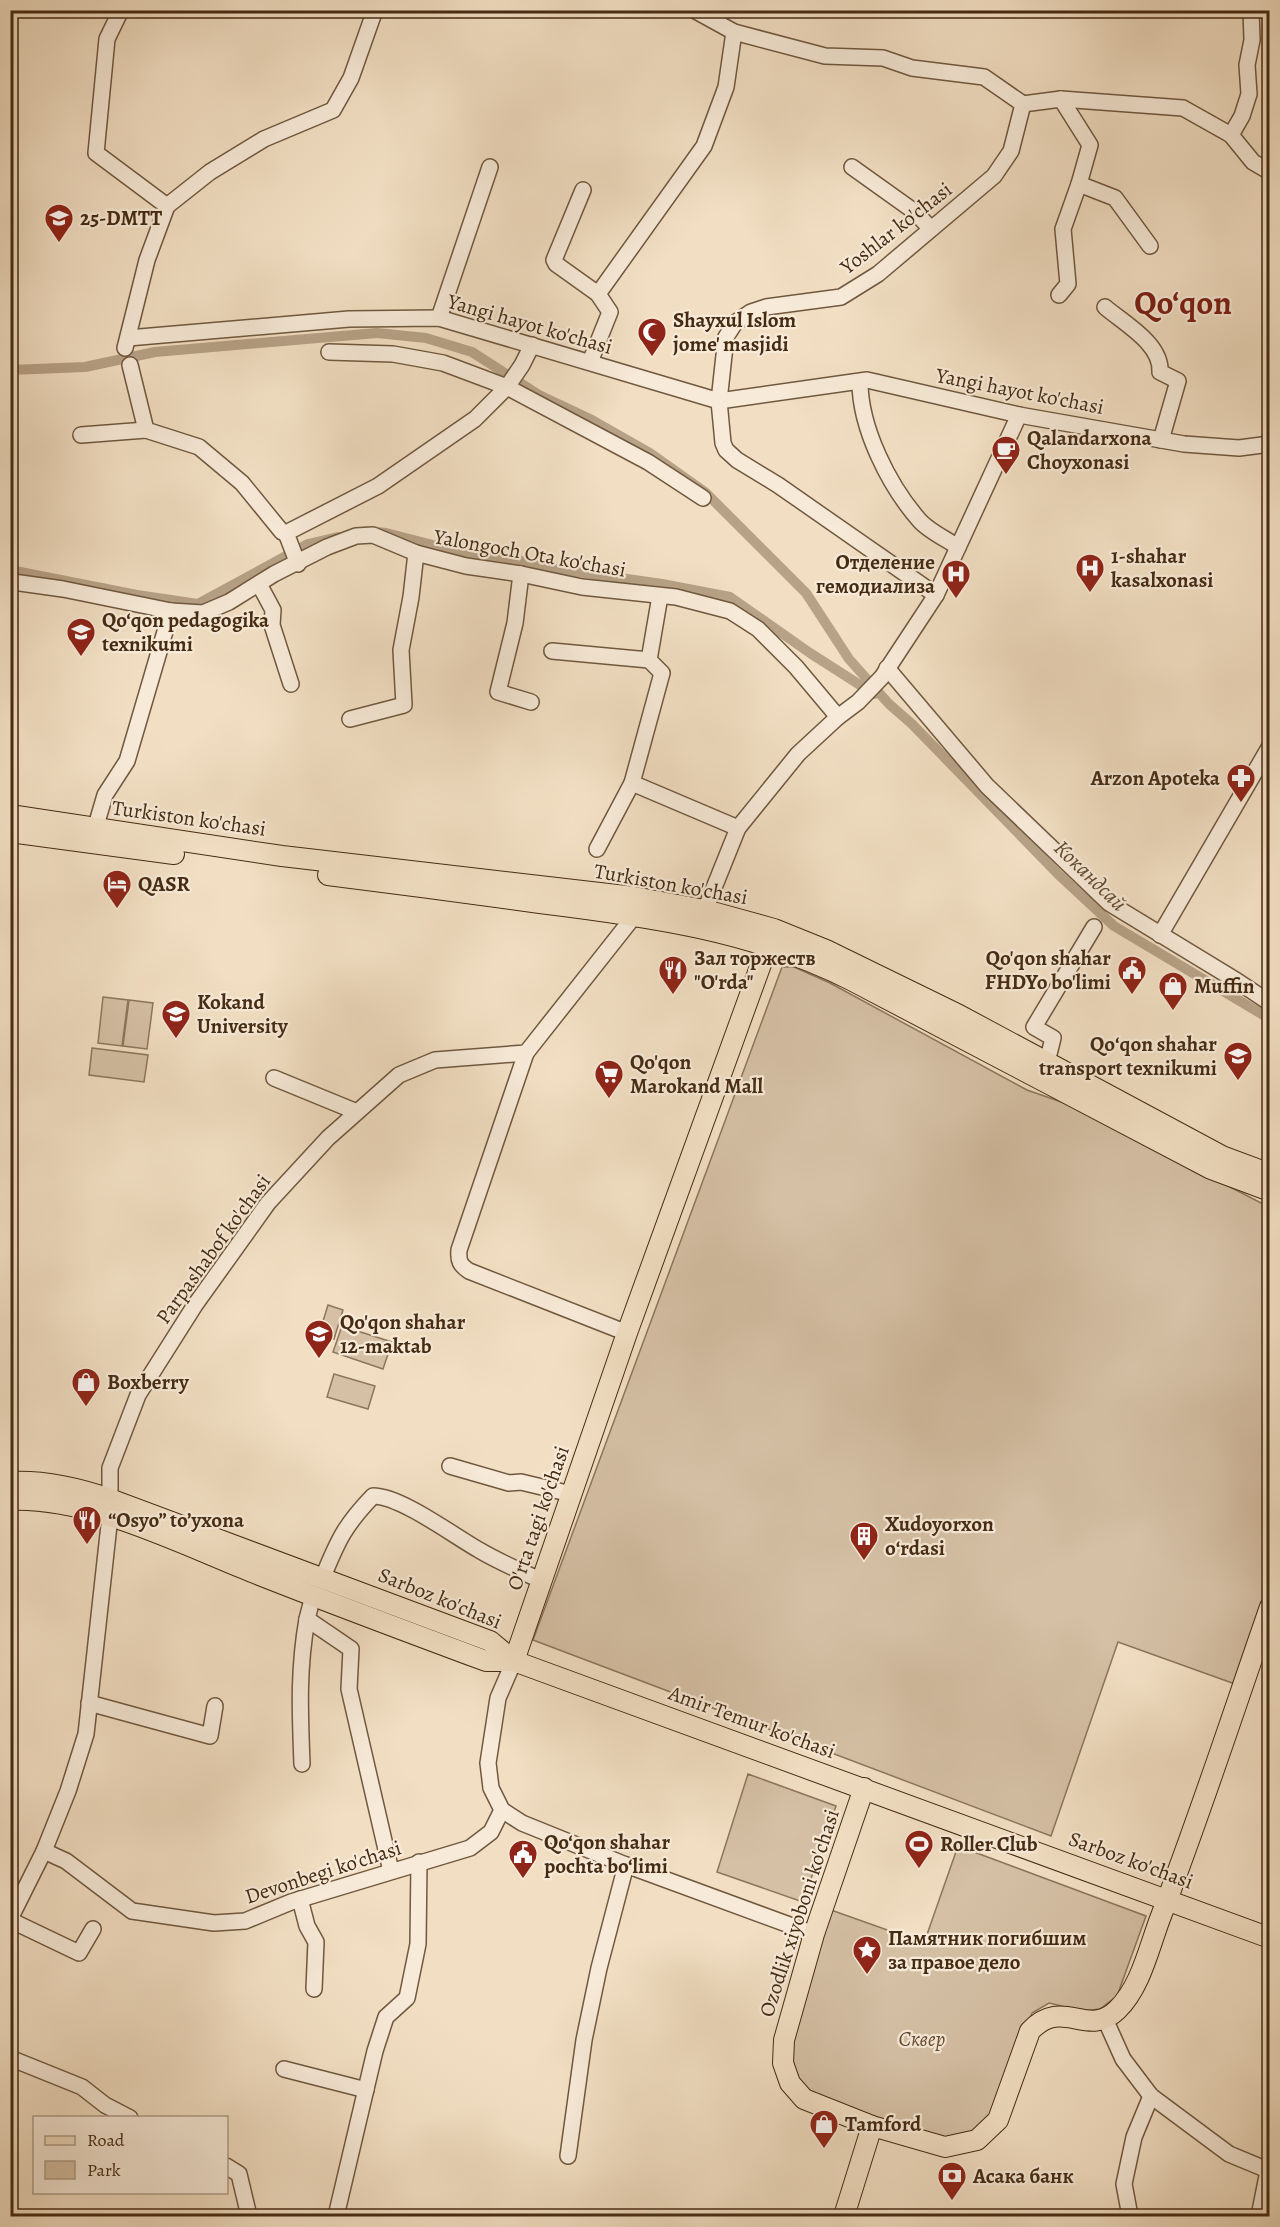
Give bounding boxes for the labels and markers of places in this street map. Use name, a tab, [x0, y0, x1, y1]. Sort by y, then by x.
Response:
school or university icon: 25-DMTT	[43, 202, 75, 244]
place label: 25-DMTT	[80, 204, 162, 232]
place label: Shayxul Islom jome' masjidi	[673, 306, 797, 358]
mosque icon: Shayxul Islom jome' masjidi	[636, 316, 668, 358]
place label: Qalandarxona Choyxonasi	[1027, 424, 1153, 476]
cafe icon: Qalandarxona Choyxonasi	[990, 434, 1022, 476]
place label: 1-shahar kasalxonasi	[1111, 542, 1213, 594]
place label: Отделение гемодиализа	[816, 548, 935, 600]
hospital icon: 1-shahar kasalxonasi	[1074, 552, 1106, 594]
hospital icon: Отделение гемодиализа	[940, 558, 972, 600]
place label: Qo‘qon pedagogika texnikumi	[102, 606, 270, 658]
school or university icon: Qo‘qon pedagogika texnikumi	[65, 616, 97, 658]
pharmacy icon: Arzon Apoteka	[1225, 762, 1257, 804]
place label: Arzon Apoteka	[1090, 764, 1221, 792]
hotel icon: QASR	[101, 868, 133, 910]
place label: QASR	[138, 870, 190, 898]
place label: Зал торжеств "O'rda"	[694, 944, 816, 996]
place label: Qo'qon shahar FHDYo bo'limi	[985, 944, 1111, 996]
restaurant icon: Зал торжеств "O'rda"	[657, 954, 689, 996]
public building icon: Qo'qon shahar FHDYo bo'limi	[1116, 954, 1148, 996]
shop icon: Muffin	[1157, 970, 1189, 1012]
place label: Muffin	[1194, 972, 1255, 1000]
place label: Kokand University	[197, 988, 289, 1040]
school or university icon: Kokand University	[160, 998, 192, 1040]
place label: Qoʻqon shahar transport texnikumi	[1039, 1030, 1217, 1082]
school or university icon: Qoʻqon shahar transport texnikumi	[1222, 1040, 1254, 1082]
place label: Qo'qon Marokand Mall	[630, 1048, 763, 1100]
supermarket icon: Qo'qon Marokand Mall	[593, 1058, 625, 1100]
place label: Qo'qon shahar 12-maktab	[340, 1308, 466, 1360]
school or university icon: Qo'qon shahar 12-maktab	[303, 1318, 335, 1360]
shop icon: Boxberry	[70, 1366, 102, 1408]
place label: Boxberry	[107, 1368, 190, 1396]
restaurant icon: “Osyo” to’yxona	[71, 1504, 103, 1546]
place label: “Osyo” to’yxona	[108, 1506, 245, 1534]
place label: Xudoyorxon oʻrdasi	[885, 1510, 994, 1562]
building icon: Xudoyorxon oʻrdasi	[848, 1520, 880, 1562]
place label: Qo‘qon shahar pochta bo‘limi	[544, 1828, 670, 1880]
sports icon: Roller Club	[903, 1828, 935, 1870]
place label: Roller Club	[940, 1830, 1038, 1858]
public building icon: Qo‘qon shahar pochta bo‘limi	[507, 1838, 539, 1880]
place label: Памятник погибшим за правое дело	[888, 1924, 1086, 1976]
place icon: Памятник погибшим за правое дело	[851, 1934, 883, 1976]
shop icon: Tamford	[808, 2108, 840, 2150]
place label: Tamford	[845, 2110, 922, 2138]
bank icon: Асака банк	[936, 2160, 968, 2202]
place label: Асака банк	[972, 2162, 1074, 2190]

